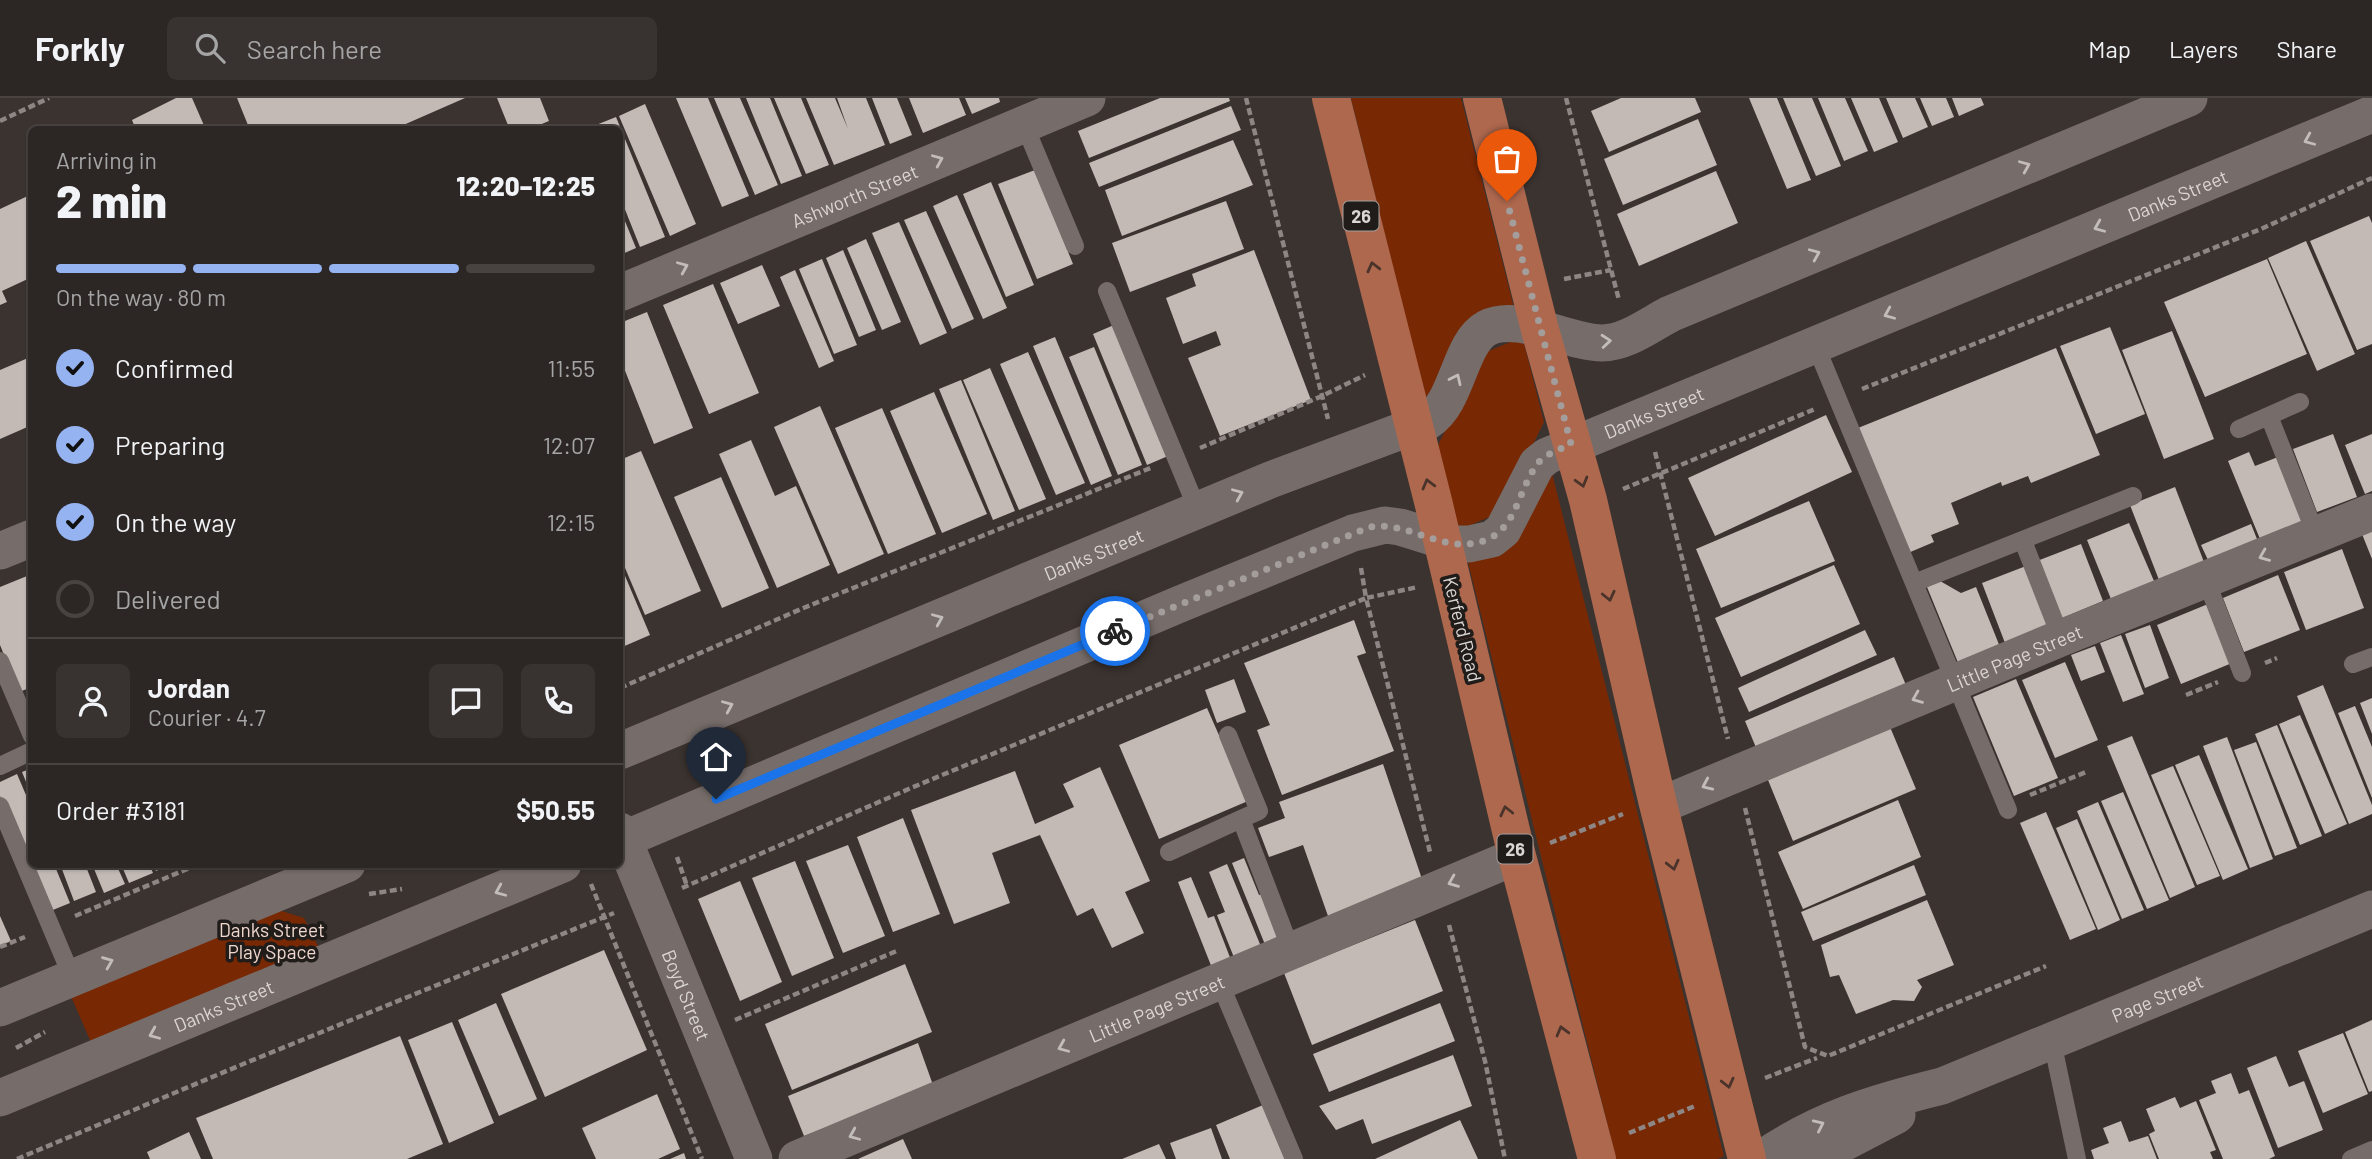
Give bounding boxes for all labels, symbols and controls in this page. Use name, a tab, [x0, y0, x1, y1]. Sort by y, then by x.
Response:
search box	[167, 17, 657, 80]
text: Forkly	[35, 28, 125, 68]
icon: search	[191, 29, 229, 67]
text: Search here	[247, 33, 382, 64]
text: Map	[2088, 34, 2131, 63]
text: Layers	[2169, 34, 2238, 63]
text: Share	[2276, 34, 2337, 63]
pin	[1477, 129, 1537, 201]
one-way arrow	[2304, 131, 2316, 145]
icon: bag	[1488, 140, 1526, 178]
text: Arriving in	[56, 146, 157, 174]
one-way arrow	[930, 154, 943, 168]
street label: Ashworth Street	[788, 159, 921, 232]
one-way arrow	[2019, 161, 2031, 175]
street label: Danks Street	[2124, 164, 2231, 226]
text: 12:20–12:25	[456, 170, 595, 201]
text: 2 min	[56, 172, 167, 227]
road number: 26	[1344, 202, 1378, 230]
one-way arrow	[2094, 219, 2106, 233]
one-way arrow	[1808, 248, 1821, 262]
one-way arrow	[676, 261, 688, 275]
one-way arrow	[1367, 261, 1381, 273]
text: On the way · 80 m	[56, 283, 226, 311]
one-way arrow	[1883, 306, 1896, 320]
one-way arrow	[1601, 334, 1612, 349]
icon: check	[56, 349, 94, 387]
text: Confirmed	[115, 352, 234, 383]
text: 11:55	[547, 354, 595, 382]
one-way arrow	[1448, 374, 1462, 386]
street label: Danks Street	[1600, 381, 1707, 443]
icon: check	[56, 426, 94, 464]
text: Preparing	[115, 429, 225, 460]
text: 12:07	[543, 431, 595, 459]
one-way arrow	[1574, 475, 1589, 487]
one-way arrow	[1422, 478, 1436, 490]
one-way arrow	[1231, 488, 1244, 502]
icon: check	[56, 503, 94, 541]
text: On the way	[115, 506, 236, 537]
text: 12:15	[547, 508, 595, 536]
street label: Danks Street	[1040, 523, 1147, 585]
one-way arrow	[2258, 548, 2270, 562]
street label: Kerferd Road	[1439, 574, 1487, 684]
text: Delivered	[115, 583, 221, 614]
one-way arrow	[1601, 590, 1615, 602]
courier	[1080, 596, 1150, 666]
icon: bike	[1096, 612, 1134, 650]
one-way arrow	[931, 613, 943, 627]
street label: Little Page Street	[1943, 619, 2085, 696]
button: person	[56, 664, 130, 738]
button: chat	[429, 664, 503, 738]
button: phone	[521, 664, 595, 738]
text: Jordan	[148, 672, 230, 703]
one-way arrow	[1912, 690, 1924, 704]
one-way arrow	[721, 700, 733, 714]
text: Courier · 4.7	[148, 703, 266, 731]
pin	[686, 727, 746, 799]
icon: home	[697, 738, 735, 776]
one-way arrow	[1702, 777, 1714, 791]
text: Order #3181	[56, 794, 186, 825]
text: $50.55	[516, 794, 595, 825]
one-way arrow	[1500, 805, 1514, 817]
road number: 26	[1498, 834, 1532, 864]
one-way arrow	[1665, 859, 1679, 871]
one-way arrow	[1448, 874, 1461, 888]
one-way arrow	[495, 882, 507, 896]
park label: Danks Street Play Space	[219, 918, 325, 963]
street label: Boyd Street	[658, 946, 716, 1044]
one-way arrow	[101, 956, 113, 970]
street label: Page Street	[2108, 968, 2206, 1027]
street label: Little Page Street	[1085, 969, 1228, 1046]
street label: Danks Street	[170, 974, 277, 1036]
one-way arrow	[149, 1026, 161, 1040]
one-way arrow	[1556, 1026, 1571, 1038]
one-way arrow	[1058, 1038, 1070, 1052]
one-way arrow	[1720, 1076, 1734, 1088]
one-way arrow	[1812, 1119, 1824, 1133]
one-way arrow	[848, 1127, 861, 1141]

